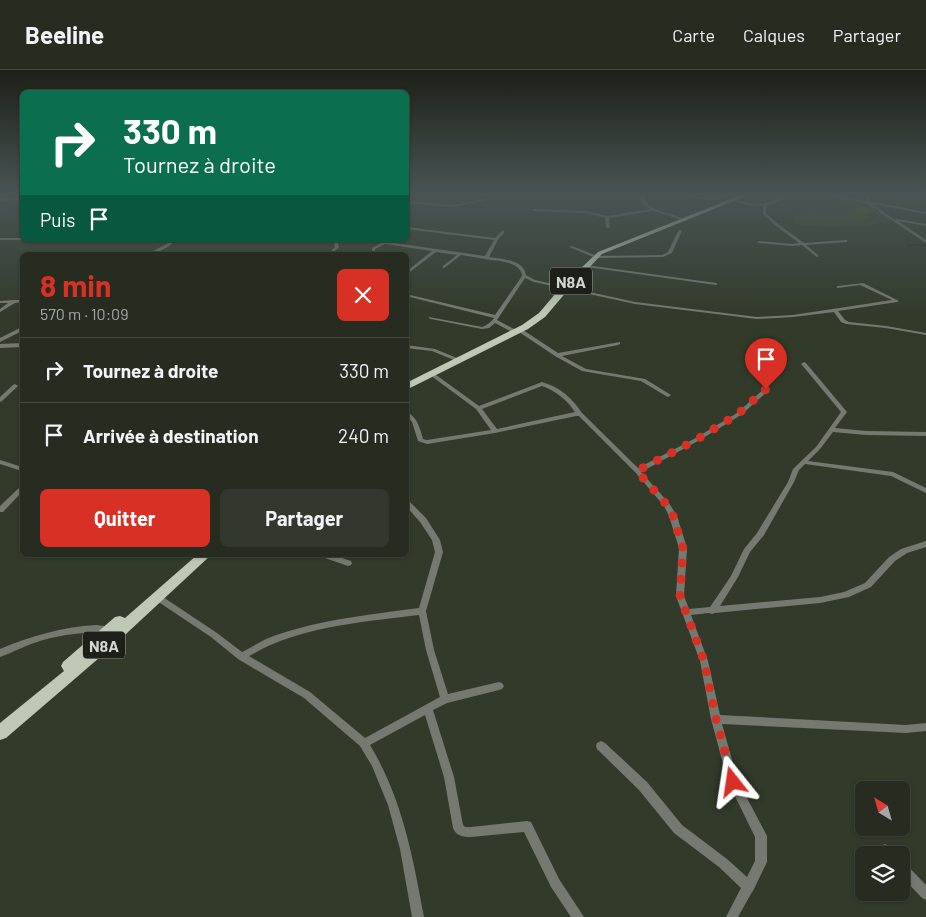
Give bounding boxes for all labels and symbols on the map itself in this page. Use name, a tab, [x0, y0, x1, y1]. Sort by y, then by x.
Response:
road number: N8A	[550, 268, 592, 295]
pin	[745, 338, 787, 389]
road number: N8A	[83, 632, 125, 658]
position arrow	[706, 755, 758, 807]
north arrow	[855, 781, 910, 836]

